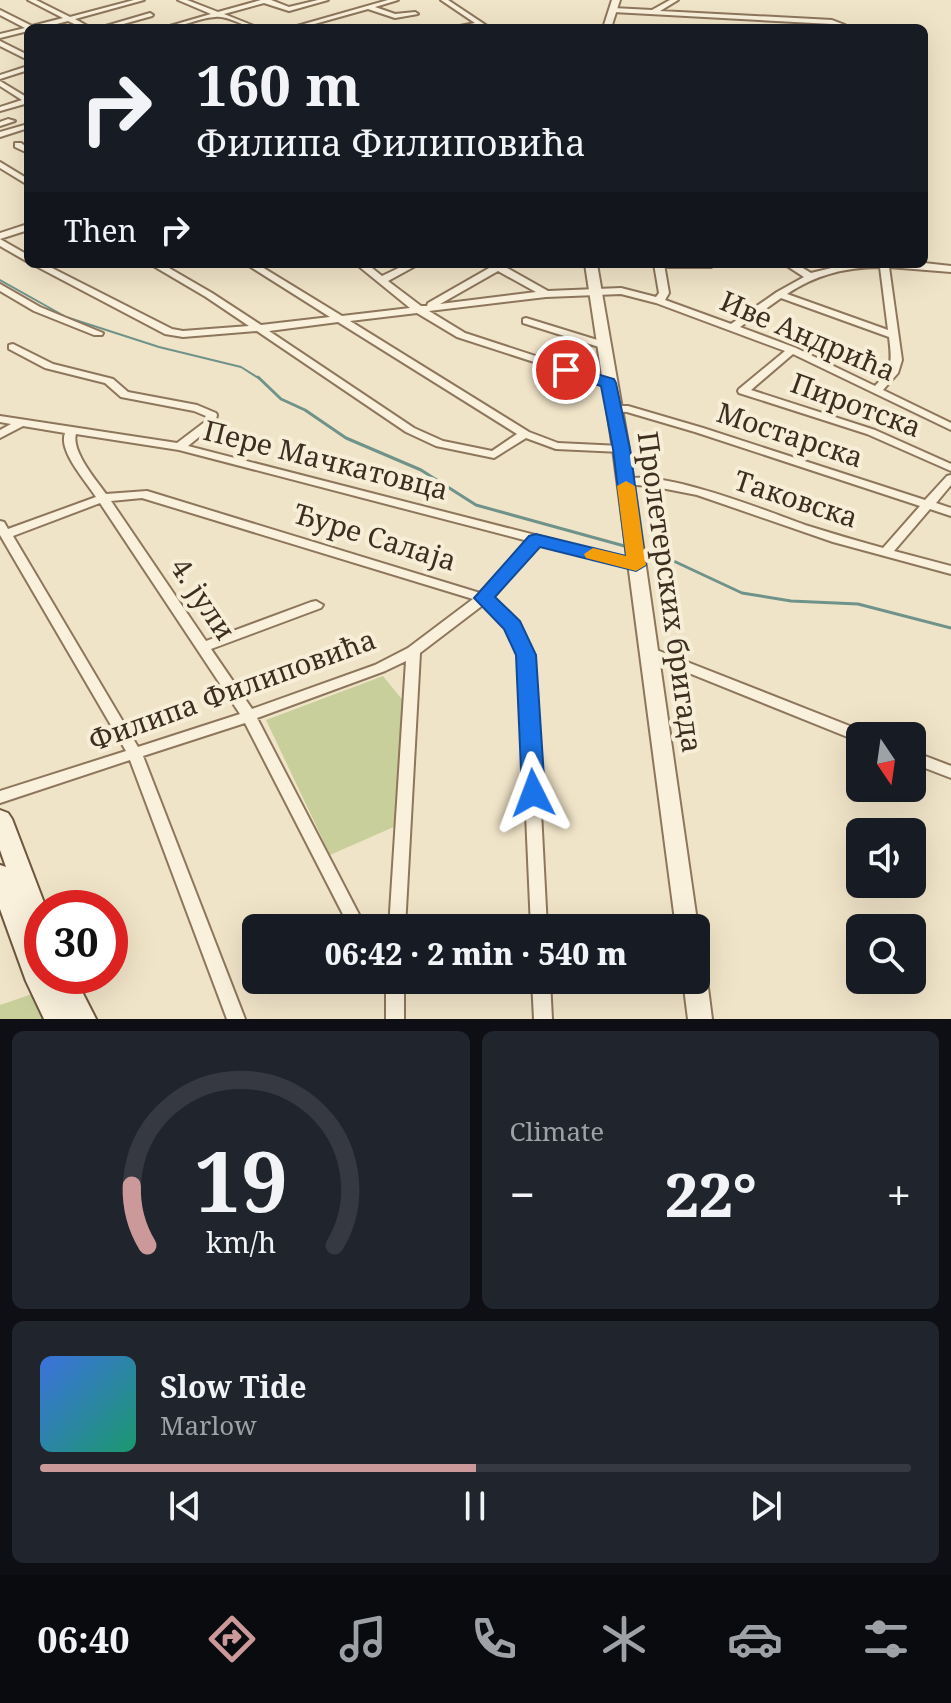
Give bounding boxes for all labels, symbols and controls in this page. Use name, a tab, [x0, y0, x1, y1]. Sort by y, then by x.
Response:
text: 160 m	[196, 46, 361, 122]
icon: right	[64, 56, 168, 160]
text: Филипа Филиповића	[196, 118, 586, 167]
icon: right	[153, 208, 197, 252]
text: Then	[64, 210, 137, 251]
street label: Иве Андрића	[715, 281, 902, 389]
pin	[532, 336, 600, 404]
icon: arrive	[544, 348, 588, 392]
street label: Пиротска	[786, 363, 927, 445]
street label: Мостарска	[712, 393, 868, 476]
street label: Пере Мачкатовца	[200, 410, 453, 508]
street label: Пролетерских бригада	[630, 429, 712, 755]
street label: Таковска	[730, 460, 863, 536]
street label: Ђуре Салаја	[289, 493, 461, 579]
street label: 4. јули	[163, 550, 245, 647]
street label: Филипа Филиповића	[83, 619, 381, 759]
north arrow	[846, 722, 926, 802]
map controls	[846, 722, 926, 994]
position arrow	[491, 751, 575, 835]
button: sound	[846, 818, 926, 898]
speed limit sign: 30	[24, 890, 128, 994]
button: search	[846, 914, 926, 994]
text: 06:42 · 2 min · 540 m	[325, 933, 627, 974]
text: Climate	[510, 1113, 604, 1149]
text: 19	[194, 1123, 288, 1236]
text: 22°	[665, 1153, 757, 1235]
text: −	[510, 1164, 535, 1224]
text: +	[886, 1164, 911, 1224]
text: km/h	[206, 1222, 276, 1261]
text: Slow Tide	[160, 1366, 307, 1407]
text: Marlow	[160, 1407, 257, 1443]
icon: previous	[163, 1484, 207, 1528]
icon: pause	[453, 1484, 497, 1528]
icon: next	[744, 1484, 788, 1528]
icon: directions	[204, 1611, 260, 1667]
icon: music	[335, 1611, 391, 1667]
icon: phone	[466, 1611, 522, 1667]
icon: climate	[596, 1611, 652, 1667]
icon: car	[727, 1611, 783, 1667]
icon: filters	[858, 1611, 914, 1667]
text: 06:40	[37, 1615, 130, 1664]

